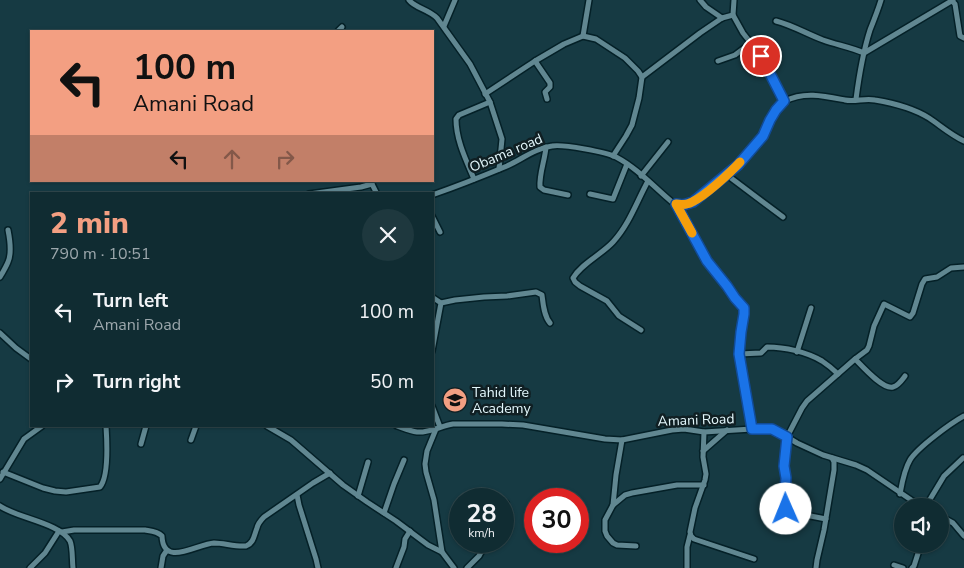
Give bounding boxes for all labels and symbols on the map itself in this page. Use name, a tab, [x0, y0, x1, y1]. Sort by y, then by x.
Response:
pin	[740, 35, 782, 77]
street label: Obama road	[467, 129, 545, 177]
place label: Tahid life Academy	[472, 383, 532, 418]
school or university icon: Tahid life Academy	[442, 387, 468, 413]
street label: Amani Road	[657, 409, 735, 431]
position arrow	[759, 482, 811, 534]
speed limit sign: 30	[524, 488, 589, 553]

